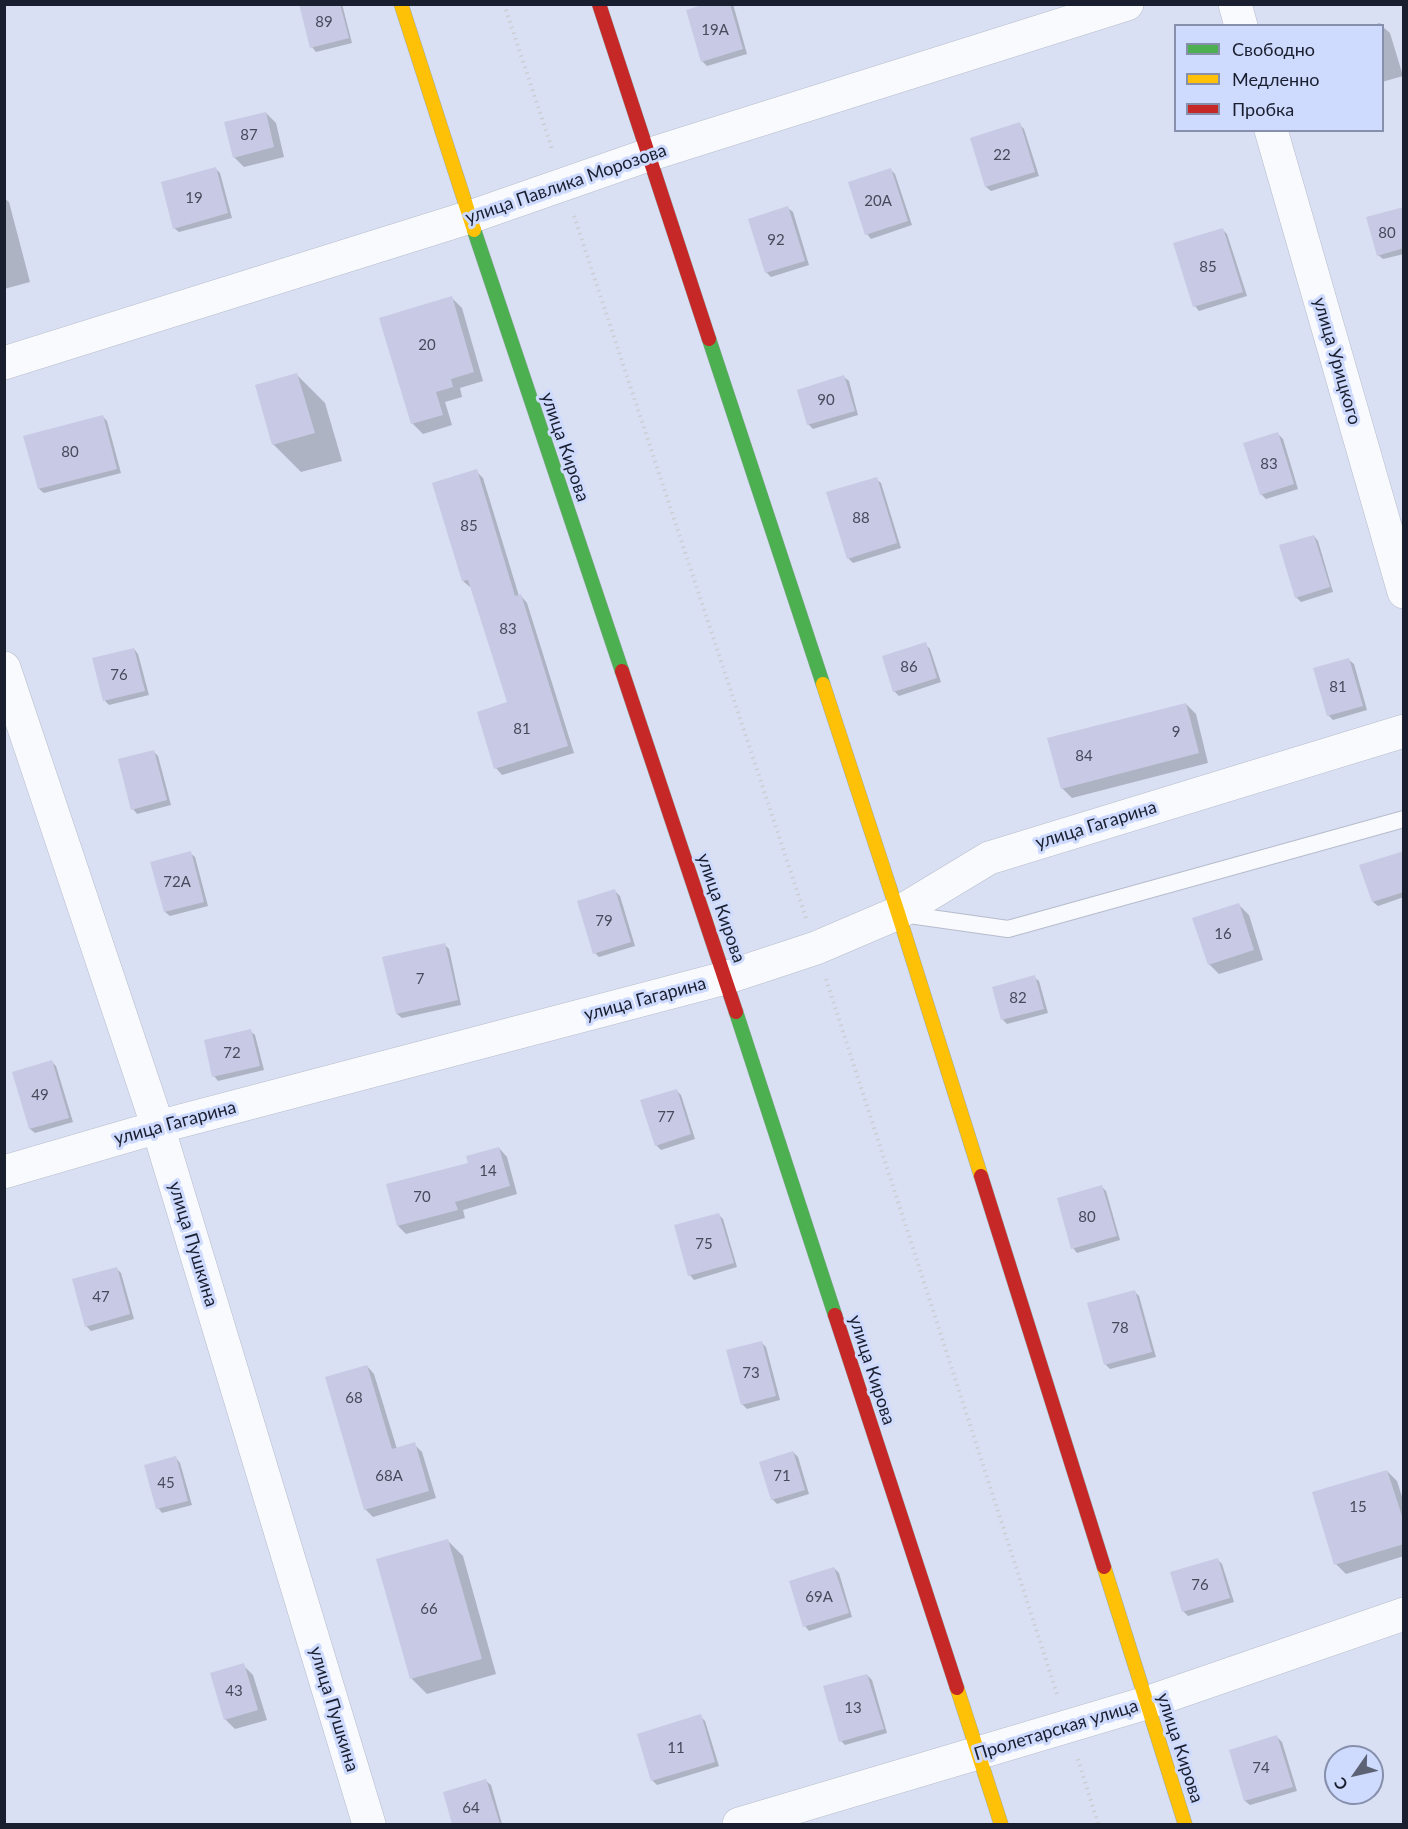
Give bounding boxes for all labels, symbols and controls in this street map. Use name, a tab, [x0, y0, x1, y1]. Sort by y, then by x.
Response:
house number: 89	[315, 13, 333, 31]
house number: 19А	[701, 21, 729, 39]
legend	[1174, 24, 1384, 132]
text: Свободно	[1232, 38, 1315, 60]
text: Медленно	[1232, 68, 1320, 90]
text: Пробка	[1232, 98, 1294, 120]
house number: 87	[240, 126, 258, 144]
street label: улица Павлика Морозова	[463, 139, 669, 229]
house number: 22	[993, 146, 1011, 164]
house number: 19	[185, 189, 203, 207]
house number: 20А	[864, 192, 892, 210]
house number: 80	[1378, 224, 1396, 242]
house number: 92	[767, 231, 785, 249]
house number: 85	[1199, 258, 1217, 276]
street label: улица Урицкого	[1308, 295, 1366, 427]
house number: 20	[418, 336, 436, 354]
street label: улица Кирова	[536, 389, 594, 505]
house number: 90	[817, 391, 835, 409]
house number: 80	[61, 443, 79, 461]
house number: 83	[1260, 455, 1278, 473]
house number: 88	[852, 509, 870, 527]
house number: 85	[460, 517, 478, 535]
house number: 83	[499, 620, 517, 638]
house number: 86	[900, 658, 918, 676]
house number: 76	[110, 666, 128, 684]
house number: 81	[1329, 678, 1347, 696]
house number: 81	[513, 720, 531, 738]
house number: 9	[1172, 723, 1180, 741]
house number: 84	[1075, 747, 1093, 765]
street label: улица Гагарина	[1033, 796, 1159, 854]
street label: улица Кирова	[692, 850, 750, 966]
house number: 72А	[163, 873, 191, 891]
house number: 79	[595, 912, 613, 930]
house number: 16	[1214, 925, 1232, 943]
house number: 7	[416, 970, 424, 988]
street label: улица Гагарина	[582, 972, 708, 1026]
house number: 82	[1009, 989, 1027, 1007]
house number: 72	[223, 1044, 241, 1062]
house number: 49	[31, 1086, 49, 1104]
street label: улица Гагарина	[112, 1096, 238, 1150]
house number: 77	[657, 1108, 675, 1126]
house number: 14	[479, 1162, 497, 1180]
street label: улица Пушкина	[164, 1179, 222, 1309]
house number: 70	[413, 1188, 431, 1206]
house number: 80	[1078, 1208, 1096, 1226]
house number: 75	[695, 1235, 713, 1253]
house number: 47	[92, 1288, 110, 1306]
street label: улица Кирова	[844, 1312, 900, 1428]
house number: 78	[1111, 1319, 1129, 1337]
house number: 73	[742, 1364, 760, 1382]
house number: 68	[345, 1389, 363, 1407]
house number: 68А	[375, 1467, 403, 1485]
house number: 71	[773, 1467, 791, 1485]
house number: 45	[157, 1474, 175, 1492]
house number: 15	[1349, 1498, 1367, 1516]
house number: 76	[1191, 1576, 1209, 1594]
house number: 69А	[805, 1588, 833, 1606]
house number: 66	[420, 1600, 438, 1618]
street label: улица Пушкина	[305, 1644, 363, 1774]
house number: 43	[225, 1682, 243, 1700]
street label: улица Кирова	[1152, 1690, 1208, 1806]
street label: Пролетарская улица	[971, 1695, 1141, 1765]
house number: 13	[844, 1699, 862, 1717]
house number: 11	[667, 1739, 685, 1757]
north arrow	[1324, 1745, 1384, 1805]
house number: 74	[1252, 1759, 1270, 1777]
text: С	[1329, 1775, 1351, 1794]
house number: 64	[462, 1799, 480, 1817]

